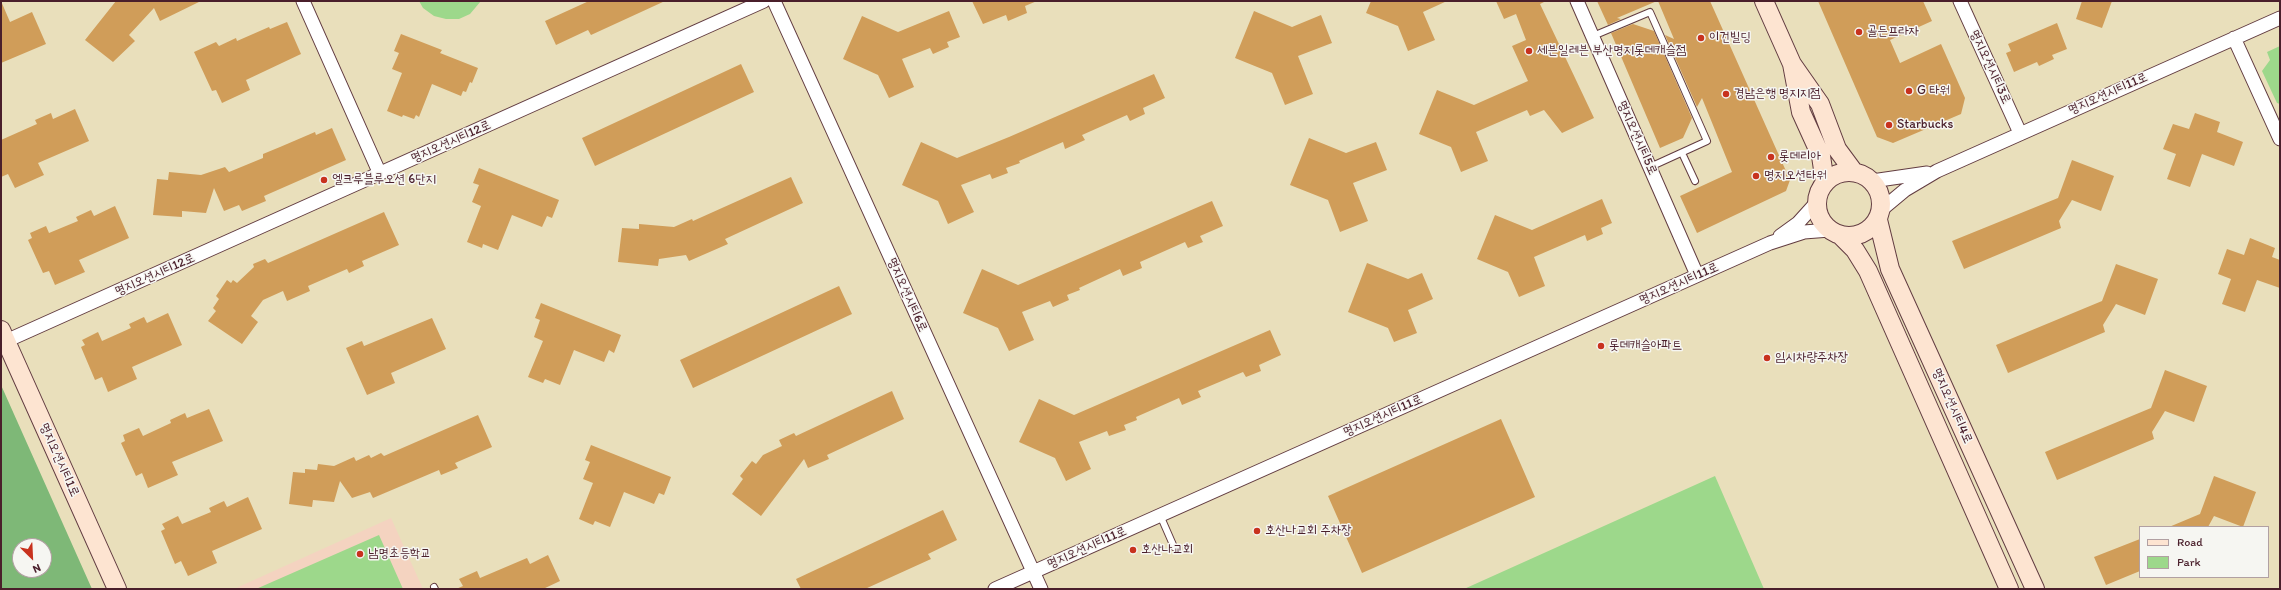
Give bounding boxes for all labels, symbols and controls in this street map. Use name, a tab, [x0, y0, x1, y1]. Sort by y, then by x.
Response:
place label: 골든프라자	[1867, 24, 1919, 40]
marker: 골든프라자	[1854, 27, 1864, 37]
street label: 명지오션시티3로	[1966, 27, 2014, 107]
place label: 이건빌딩	[1709, 30, 1751, 46]
marker: 이건빌딩	[1696, 33, 1706, 43]
place label: 세븐일레븐 부산명지롯데캐슬점	[1537, 43, 1686, 59]
marker: 세븐일레븐 부산명지롯데캐슬점	[1524, 46, 1534, 56]
street label: 명지오션시티11로	[2066, 70, 2150, 118]
place label: G 타워	[1917, 83, 1950, 99]
place label: 경남은행 명지지점	[1734, 86, 1821, 102]
marker: G 타워	[1904, 86, 1914, 96]
marker: 경남은행 명지지점	[1721, 89, 1731, 99]
street label: 명지오션시티5로	[1614, 98, 1660, 178]
street label: 명지오션시티12로	[409, 117, 493, 167]
place label: Starbucks	[1897, 117, 1953, 133]
marker: Starbucks	[1884, 120, 1894, 130]
place label: 롯데리아	[1779, 149, 1821, 165]
marker: 롯데리아	[1766, 152, 1776, 162]
place label: 명지오션타워	[1764, 168, 1827, 184]
marker: 명지오션타워	[1751, 171, 1761, 181]
place label: 엘크루블루오션 6단지	[332, 172, 436, 188]
marker: 엘크루블루오션 6단지	[319, 175, 329, 185]
street label: 명지오션시티12로	[113, 250, 197, 300]
street label: 명지오션시티6로	[884, 255, 930, 335]
street label: 명지오션시티11로	[1637, 260, 1721, 308]
place label: 롯데캐슬아파트	[1609, 338, 1682, 354]
marker: 롯데캐슬아파트	[1596, 341, 1606, 351]
place label: 임시차량주차장	[1775, 350, 1848, 366]
marker: 임시차량주차장	[1762, 353, 1772, 363]
street label: 명지오션시티4로	[1928, 366, 1976, 446]
street label: 명지오션시티11로	[1341, 392, 1425, 440]
street label: 명지오션시티1로	[36, 421, 82, 499]
place label: 호산나교회 주차장	[1265, 523, 1352, 539]
street label: 명지오션시티11로	[1045, 524, 1129, 572]
marker: 호산나교회 주차장	[1252, 526, 1262, 536]
legend	[2139, 526, 2269, 578]
text: Road	[2177, 535, 2203, 549]
north arrow	[12, 538, 52, 578]
place label: 호산나교회	[1141, 542, 1193, 558]
marker: 호산나교회	[1128, 545, 1138, 555]
place label: 남명초등학교	[368, 546, 431, 562]
marker: 남명초등학교	[355, 549, 365, 559]
text: Park	[2177, 555, 2201, 569]
text: N	[31, 561, 43, 576]

